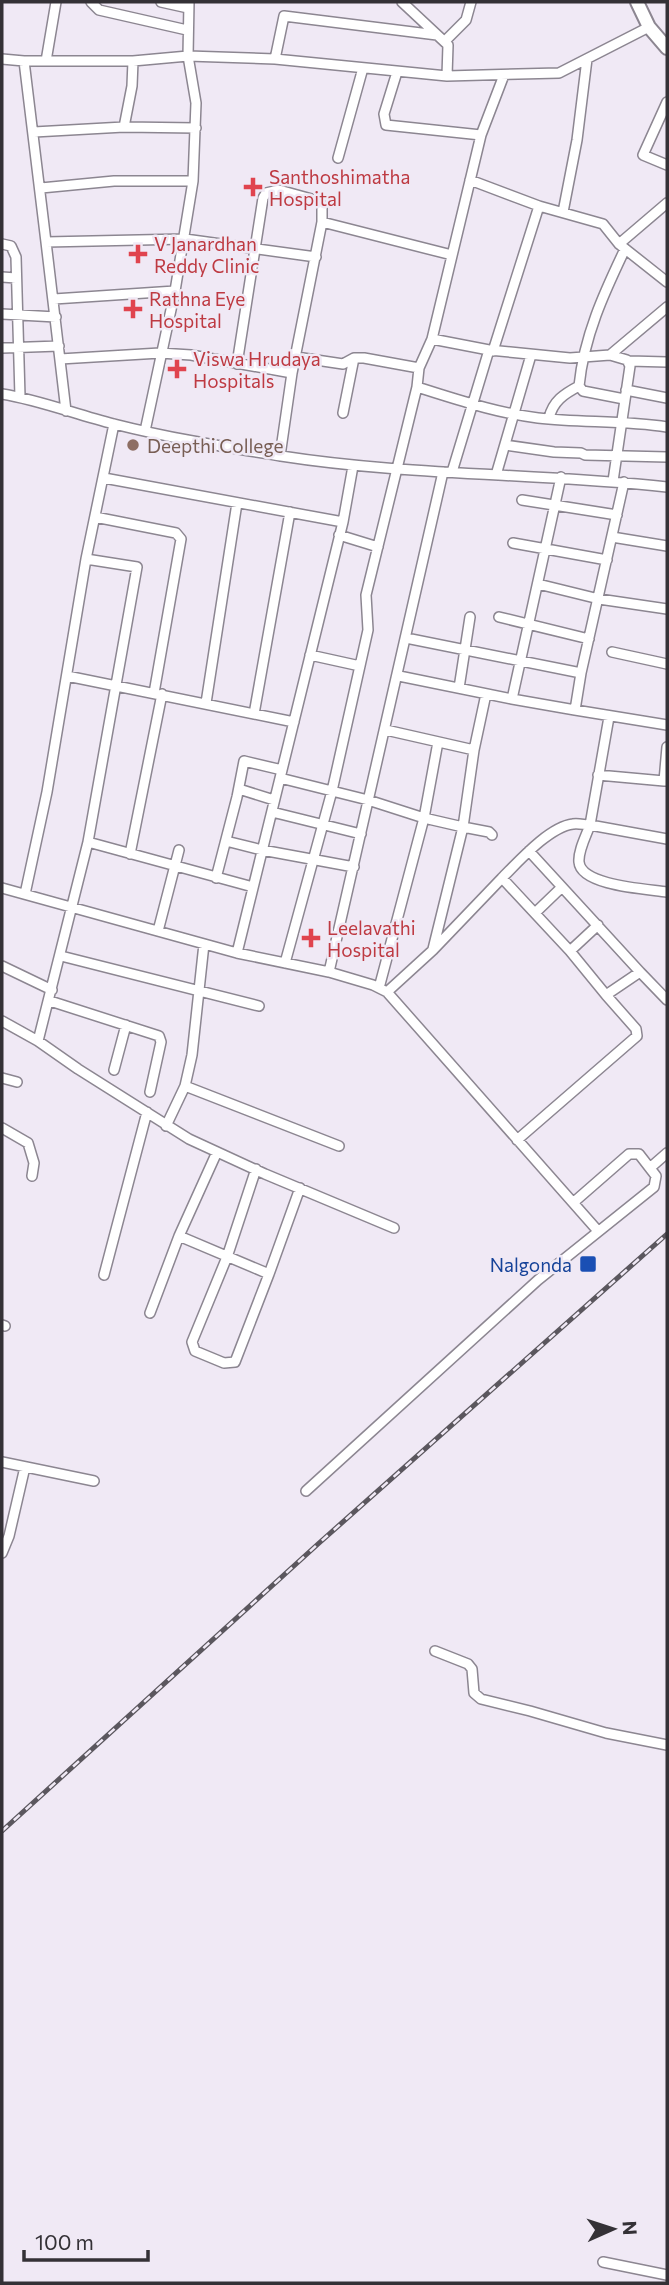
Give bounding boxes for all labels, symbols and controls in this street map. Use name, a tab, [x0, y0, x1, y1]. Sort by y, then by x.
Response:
place label: Santhoshimatha Hospital	[269, 165, 410, 210]
marker: Santhoshimatha Hospital	[243, 177, 263, 197]
place label: V Janardhan Reddy Clinic	[154, 232, 259, 277]
marker: V Janardhan Reddy Clinic	[128, 244, 148, 264]
place label: Rathna Eye Hospital	[149, 287, 245, 332]
marker: Rathna Eye Hospital	[123, 299, 143, 319]
place label: Viswa Hrudaya Hospitals	[193, 347, 321, 392]
marker: Viswa Hrudaya Hospitals	[167, 359, 187, 379]
place label: Deepthi College	[147, 434, 284, 457]
marker: Deepthi College	[125, 437, 141, 453]
place label: Leelavathi Hospital	[327, 916, 416, 961]
marker: Leelavathi Hospital	[301, 928, 321, 948]
place label: Nalgonda	[490, 1253, 572, 1276]
marker: Nalgonda	[578, 1254, 598, 1274]
north arrow	[578, 2194, 648, 2264]
scale bar	[24, 2218, 149, 2262]
text: N	[619, 2220, 642, 2236]
text: 100 m	[35, 2229, 94, 2254]

